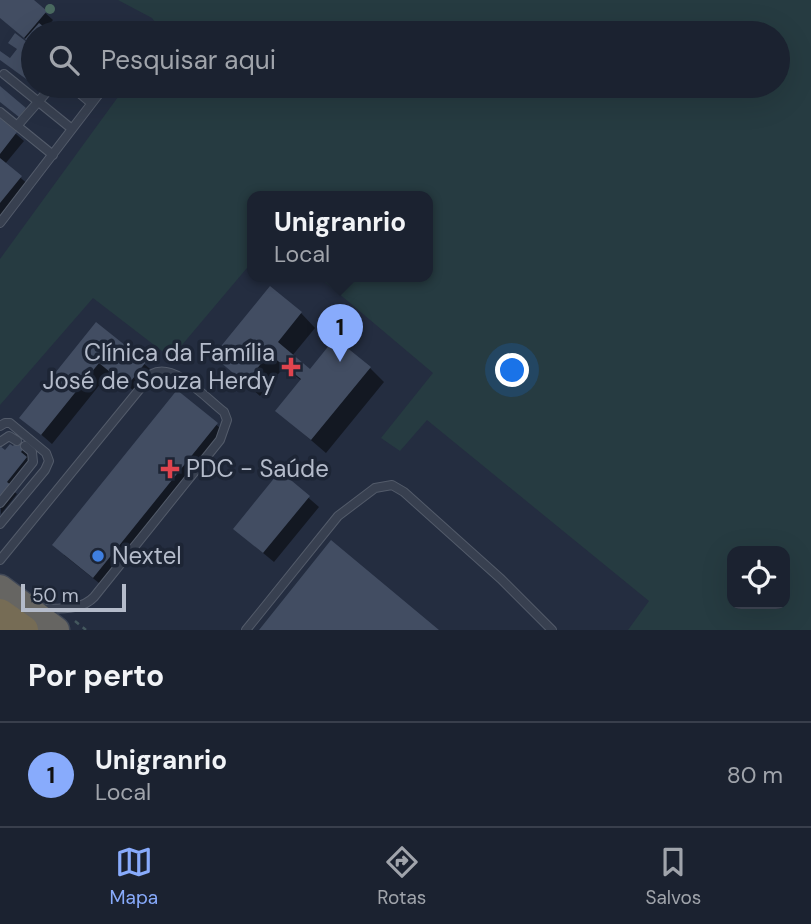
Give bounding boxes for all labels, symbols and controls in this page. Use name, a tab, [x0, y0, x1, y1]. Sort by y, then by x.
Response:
search box	[21, 21, 790, 98]
icon: search	[45, 41, 83, 79]
text: Pesquisar aqui	[101, 43, 276, 77]
popup	[247, 191, 433, 282]
text: Unigranrio	[274, 205, 406, 239]
text: Local	[274, 239, 330, 269]
pin: 1	[317, 304, 363, 362]
place label: Clínica da Família José de Souza Herdy	[42, 337, 275, 396]
your location	[495, 353, 529, 387]
marker: Clínica da Família José de Souza Herdy	[281, 357, 301, 377]
place label: PDC - Saúde	[186, 453, 329, 484]
marker: PDC - Saúde	[160, 459, 180, 479]
place label: Nextel	[112, 540, 182, 571]
map controls	[727, 546, 790, 609]
button: locate	[727, 546, 790, 609]
marker: Nextel	[90, 548, 106, 564]
scale bar	[21, 581, 126, 613]
text: 50 m	[32, 583, 79, 608]
text: Por perto	[28, 656, 164, 695]
text: Unigranrio	[95, 743, 227, 777]
text: 1	[47, 760, 55, 790]
text: 80 m	[727, 760, 783, 790]
text: Local	[95, 777, 151, 807]
tab: Mapa	[110, 843, 158, 910]
tab: Rotas	[377, 843, 426, 910]
tab: Salvos	[645, 843, 701, 910]

